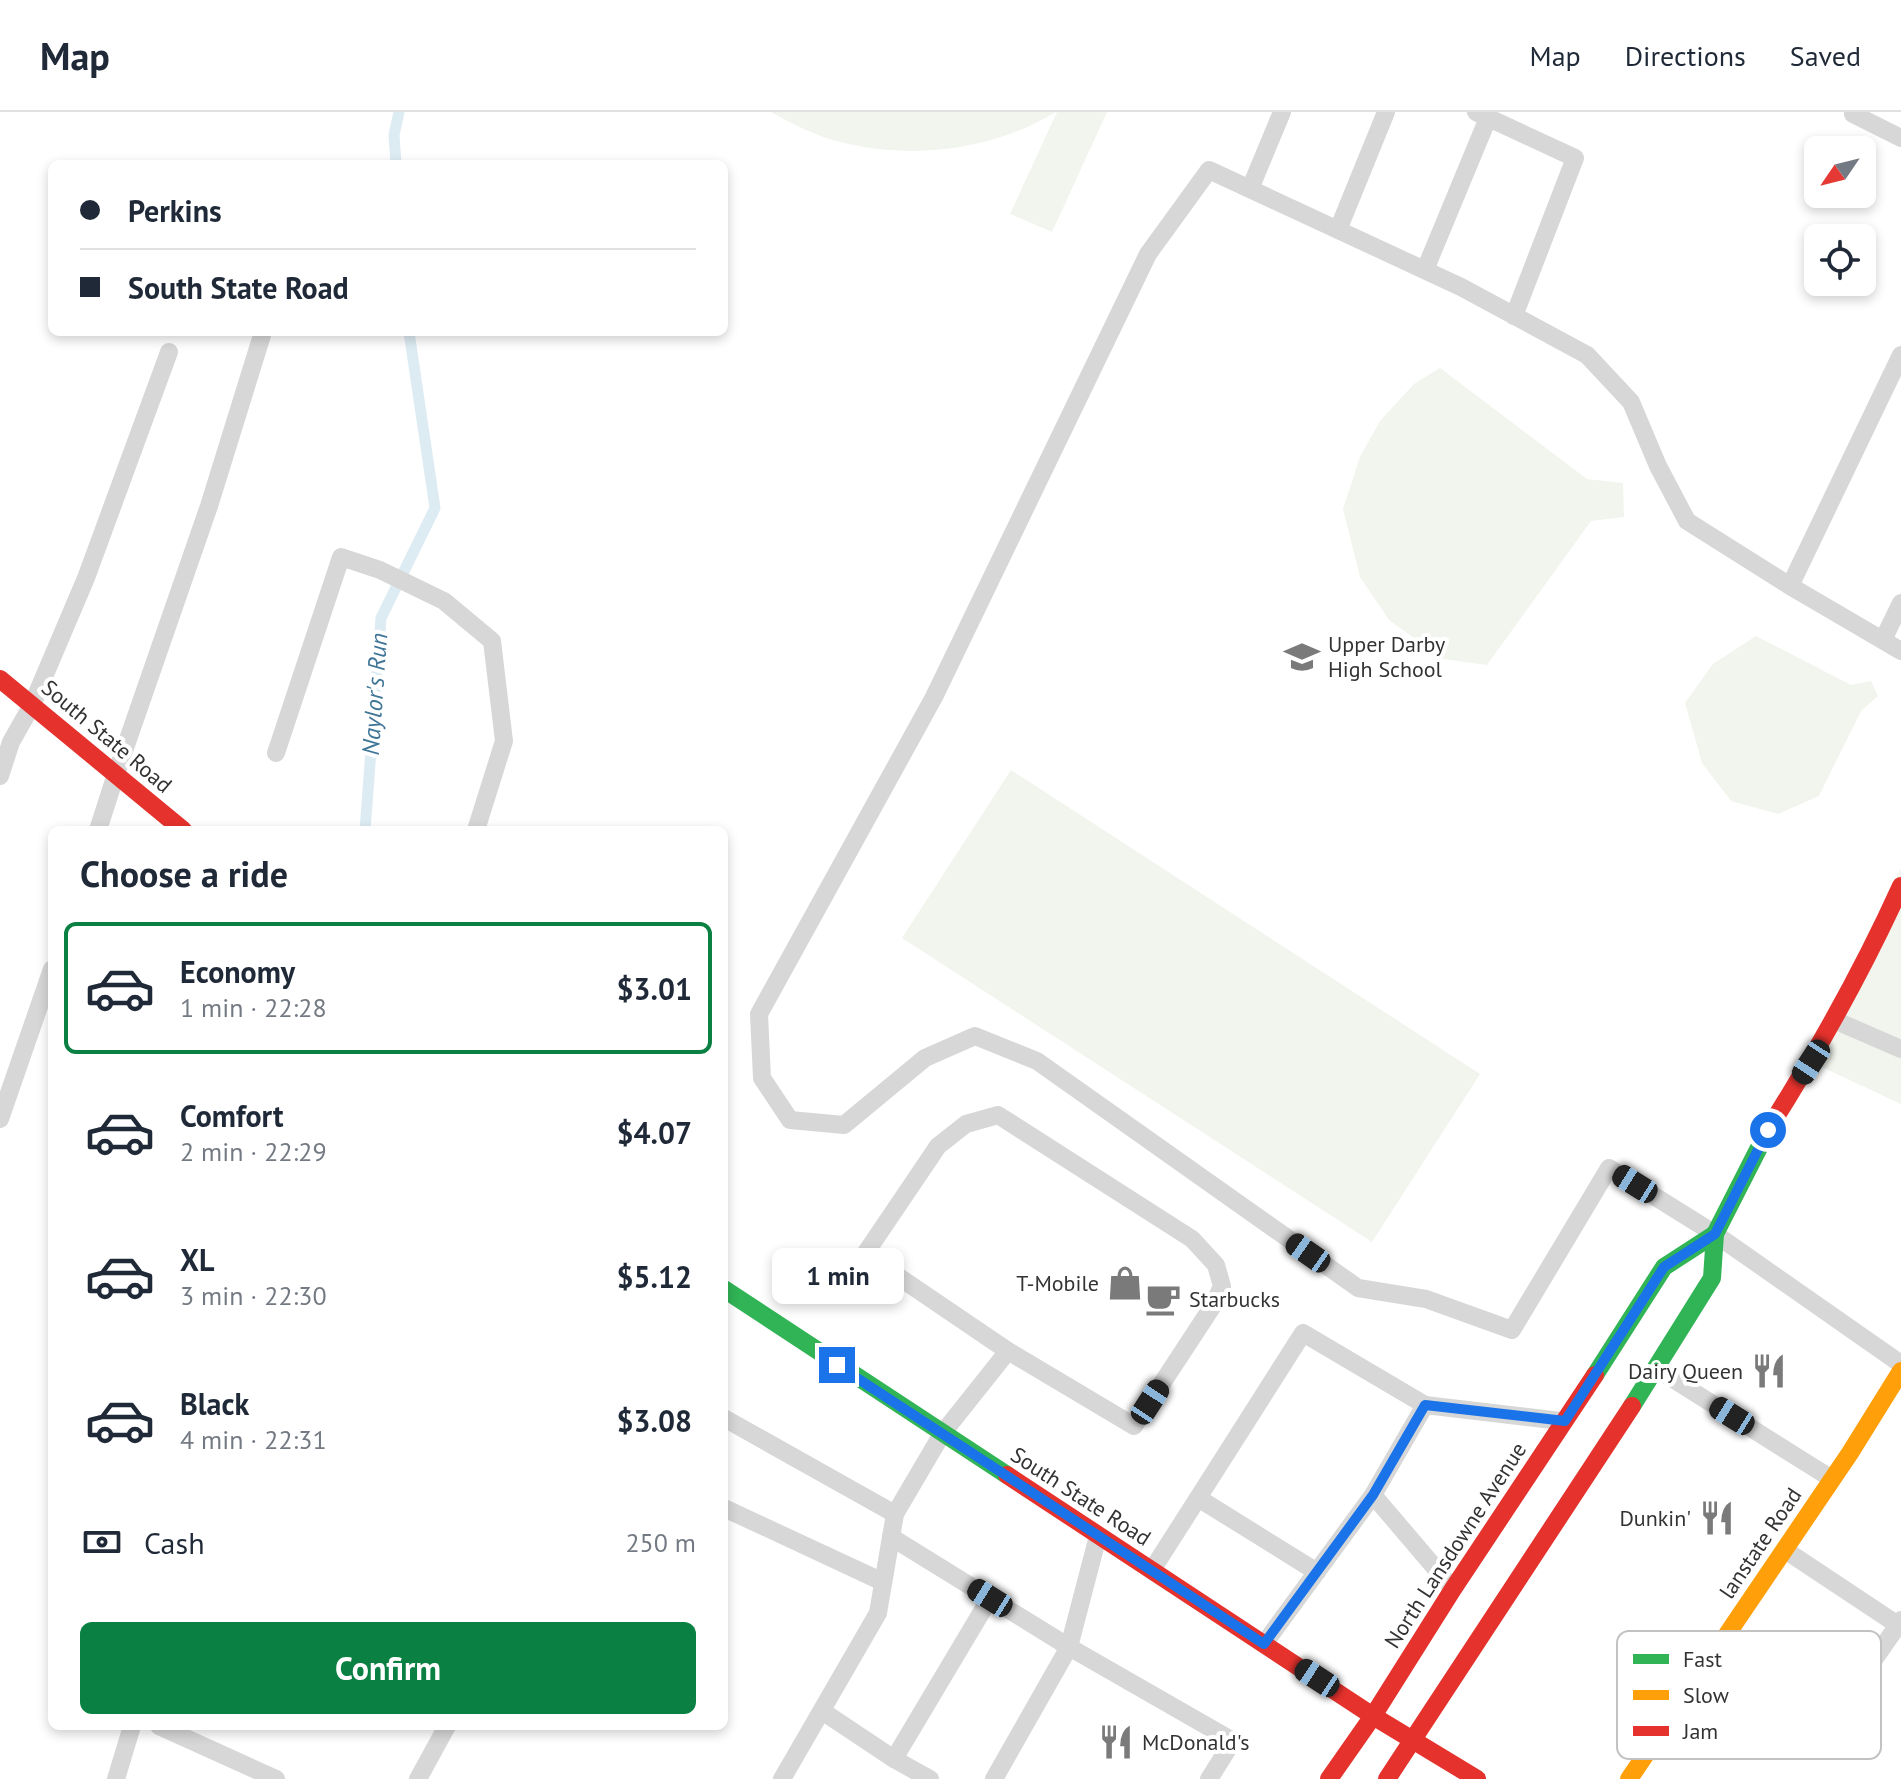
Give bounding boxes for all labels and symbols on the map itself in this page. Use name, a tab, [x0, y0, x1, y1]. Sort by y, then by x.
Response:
north arrow	[1804, 136, 1876, 208]
place label: Upper Darby High School	[1328, 630, 1446, 683]
water label: Naylor's Run	[355, 632, 394, 756]
school or university icon: Upper Darby High School	[1283, 638, 1321, 676]
street label: South State Road	[36, 673, 178, 799]
car	[1788, 1035, 1834, 1089]
route start	[1750, 1112, 1786, 1148]
car	[1608, 1161, 1662, 1207]
car	[1281, 1229, 1335, 1277]
callout: 1 min	[771, 1249, 903, 1305]
shop icon: T-Mobile	[1106, 1264, 1144, 1302]
place label: T-Mobile	[1016, 1269, 1099, 1297]
cafe icon: Starbucks	[1144, 1280, 1182, 1318]
place label: Starbucks	[1189, 1285, 1280, 1313]
route end	[819, 1347, 855, 1383]
restaurant icon: Dairy Queen	[1750, 1352, 1788, 1390]
place label: Dairy Queen	[1628, 1357, 1743, 1385]
car	[1127, 1375, 1173, 1429]
car	[1705, 1393, 1759, 1439]
street label: North Lansdowne Avenue	[1378, 1437, 1532, 1653]
street label: South State Road	[1006, 1440, 1156, 1552]
street label: lanstate Road	[1713, 1482, 1807, 1604]
restaurant icon: Dunkin'	[1698, 1499, 1736, 1537]
place label: Dunkin'	[1619, 1504, 1691, 1532]
car	[963, 1575, 1017, 1621]
legend	[1617, 1631, 1881, 1759]
text: Fast	[1683, 1645, 1723, 1673]
car	[1290, 1655, 1344, 1701]
text: Slow	[1683, 1681, 1729, 1709]
text: Jam	[1682, 1717, 1718, 1745]
restaurant icon: McDonald's	[1097, 1723, 1135, 1761]
place label: McDonald's	[1142, 1728, 1249, 1756]

